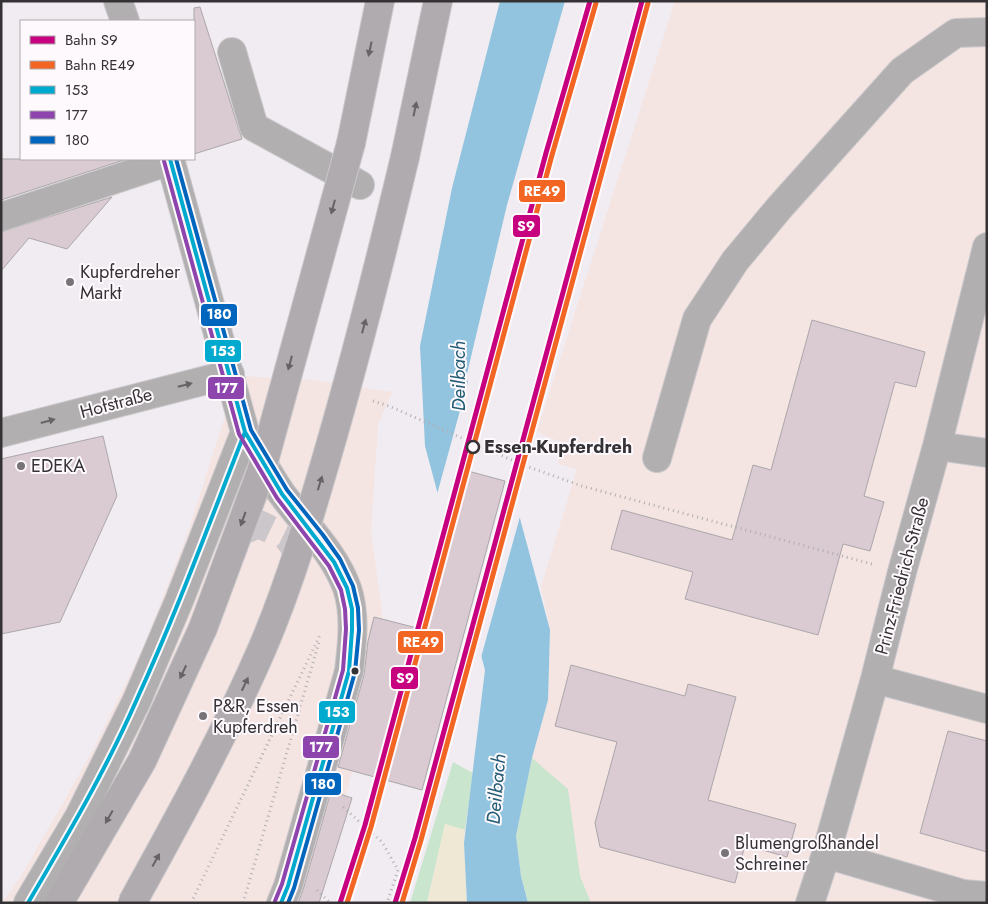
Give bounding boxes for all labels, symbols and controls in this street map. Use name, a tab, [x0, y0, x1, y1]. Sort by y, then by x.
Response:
legend	[20, 20, 195, 160]
text: Bahn S9	[65, 29, 118, 51]
one-way arrow	[366, 41, 374, 57]
text: Bahn RE49	[65, 54, 135, 76]
text: 153	[65, 79, 88, 101]
one-way arrow	[412, 101, 420, 117]
text: 177	[65, 104, 88, 126]
text: 180	[65, 129, 89, 151]
line badge: RE49	[518, 179, 566, 203]
text: RE49	[524, 181, 560, 201]
one-way arrow	[329, 199, 337, 214]
line badge: S9	[512, 214, 541, 238]
text: S9	[517, 216, 535, 236]
place label: Kupferdreher Markt	[80, 259, 181, 306]
marker: Kupferdreher Markt	[64, 276, 76, 288]
line badge: 180	[200, 303, 238, 327]
text: 180	[206, 304, 232, 324]
one-way arrow	[360, 319, 368, 334]
line badge: 153	[204, 339, 242, 363]
text: 153	[211, 341, 236, 361]
water label: Deilbach	[445, 341, 472, 411]
one-way arrow	[286, 356, 294, 371]
line badge: 177	[207, 376, 245, 400]
text: 177	[214, 378, 239, 398]
street label: Hofstraße	[77, 381, 155, 425]
one-way arrow	[178, 381, 193, 389]
one-way arrow	[41, 416, 56, 424]
place label: Essen-Kupferdreh	[484, 434, 632, 460]
marker: Essen-Kupferdreh	[466, 440, 480, 454]
place label: EDEKA	[31, 453, 85, 479]
marker: EDEKA	[15, 460, 27, 472]
one-way arrow	[316, 475, 324, 490]
street label: Prinz-Friedrich-Straße	[868, 494, 936, 658]
one-way arrow	[239, 512, 247, 527]
line badge: RE49	[397, 630, 444, 654]
text: RE49	[403, 632, 439, 652]
one-way arrow	[178, 665, 186, 679]
unlabelled marker	[350, 666, 360, 676]
line badge: S9	[390, 666, 419, 690]
text: S9	[396, 668, 414, 688]
one-way arrow	[241, 677, 249, 691]
place label: P&R, Essen Kupferdreh	[213, 693, 299, 740]
line badge: 153	[318, 700, 356, 724]
text: 153	[325, 702, 350, 722]
marker: P&R, Essen Kupferdreh	[197, 710, 209, 722]
line badge: 177	[302, 735, 340, 759]
text: 177	[309, 737, 334, 757]
water label: Deilbach	[479, 753, 513, 825]
line badge: 180	[304, 772, 342, 796]
text: 180	[310, 774, 336, 794]
one-way arrow	[105, 811, 114, 824]
place label: Blumengroßhandel Schreiner	[735, 830, 879, 877]
marker: Blumengroßhandel Schreiner	[719, 847, 731, 859]
one-way arrow	[152, 853, 160, 867]

